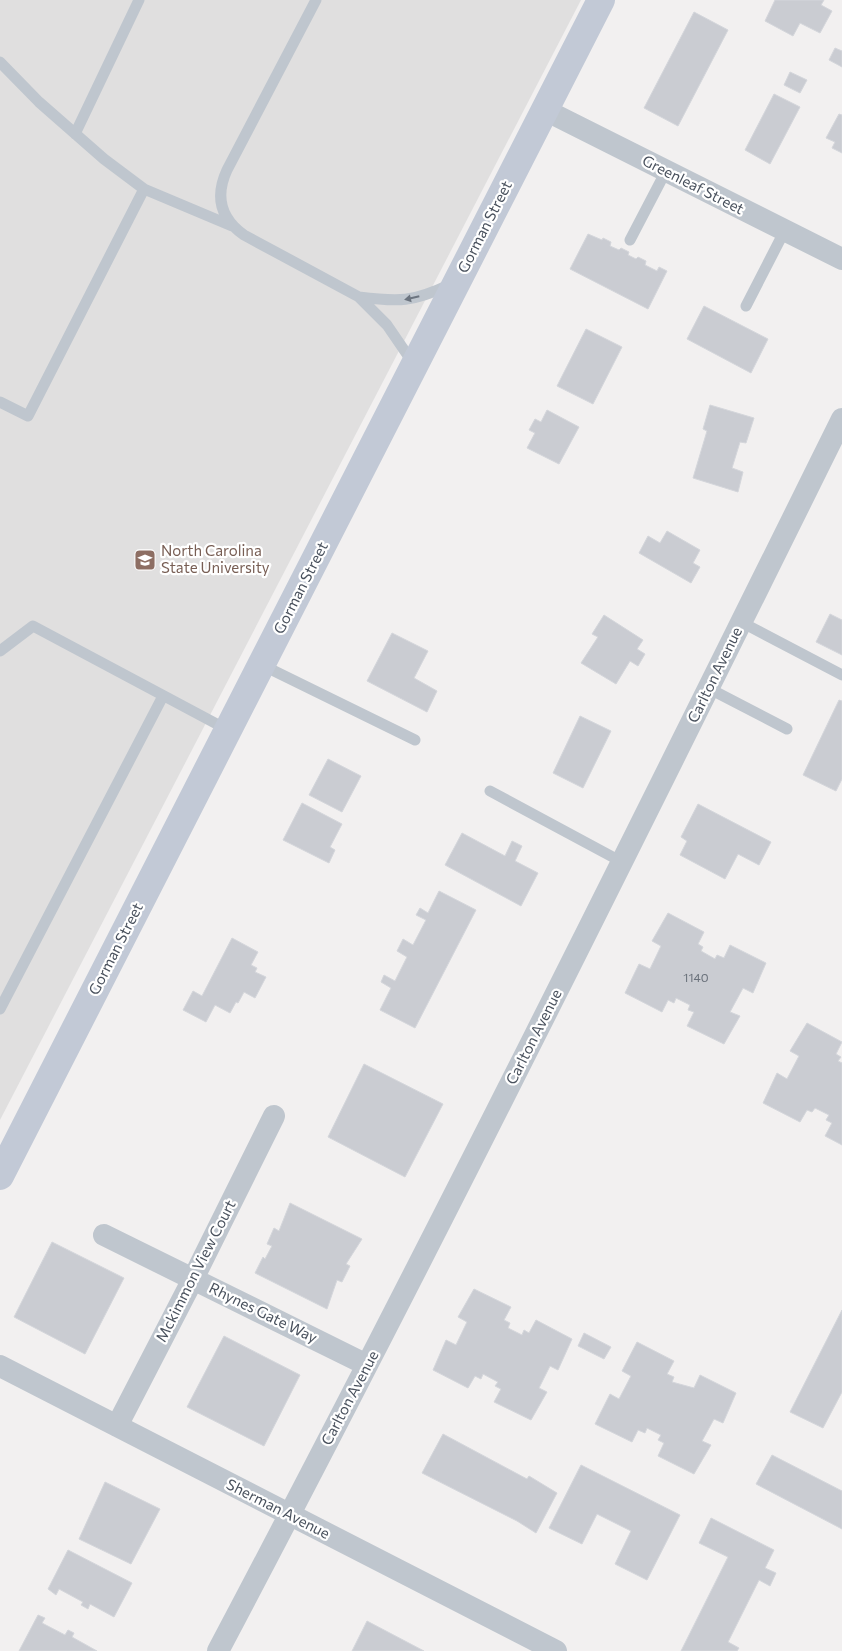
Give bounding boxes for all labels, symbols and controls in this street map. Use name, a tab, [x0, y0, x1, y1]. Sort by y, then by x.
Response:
street label: Greenleaf Street	[640, 151, 747, 218]
street label: Gorman Street	[453, 178, 515, 276]
one-way arrow	[405, 294, 420, 302]
street label: Gorman Street	[269, 539, 331, 637]
place label: North Carolina State University	[161, 541, 270, 576]
school or university icon: North Carolina State University	[133, 548, 157, 572]
street label: Carlton Avenue	[683, 624, 745, 725]
street label: Gorman Street	[84, 900, 146, 998]
house number: 1140	[683, 970, 709, 984]
street label: Carlton Avenue	[501, 986, 565, 1087]
street label: Mckimmon View Court	[151, 1197, 239, 1345]
street label: Rhynes Gate Way	[206, 1278, 321, 1346]
street label: Carlton Avenue	[317, 1347, 382, 1448]
street label: Sherman Avenue	[224, 1474, 333, 1542]

